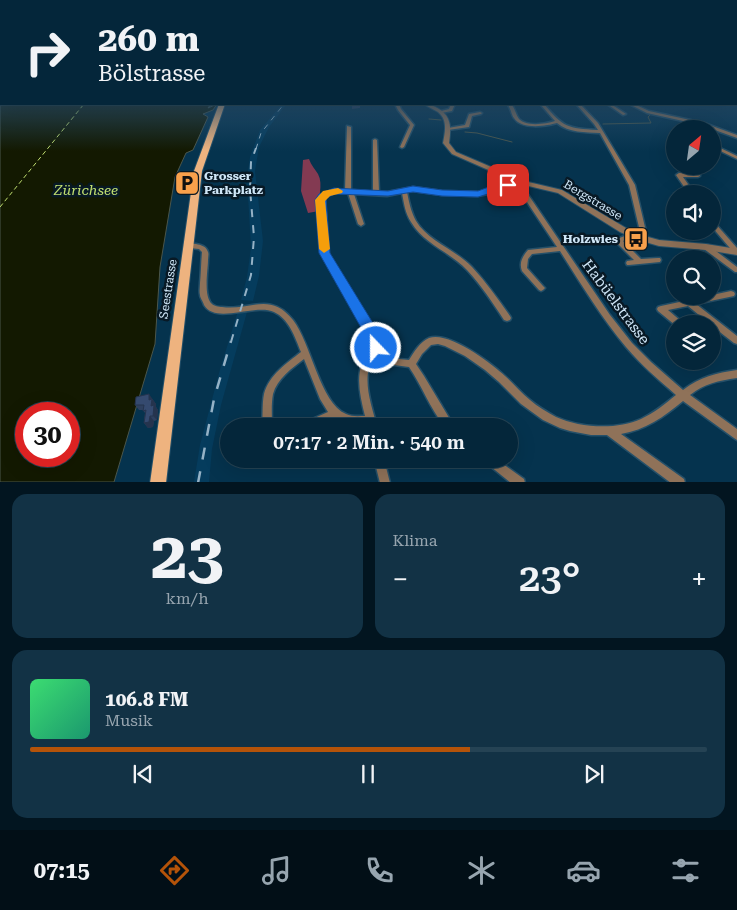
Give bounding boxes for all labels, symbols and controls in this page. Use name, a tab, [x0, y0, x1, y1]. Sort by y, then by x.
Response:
text: 260 m	[98, 19, 199, 60]
icon: right	[15, 20, 80, 85]
text: Bölstrasse	[98, 61, 205, 86]
north arrow	[666, 120, 721, 175]
map controls	[666, 120, 721, 370]
pin	[487, 164, 529, 206]
place label: Grosser Parkplatz	[204, 169, 263, 197]
parking icon: Grosser Parkplatz	[174, 170, 200, 196]
icon: arrive	[494, 171, 522, 199]
street label: Bergstrasse	[561, 177, 625, 223]
water label: Zürichsee	[53, 182, 118, 198]
button: sound	[666, 185, 721, 240]
bus stop icon: Holzwies	[623, 226, 649, 252]
place label: Holzwies	[563, 232, 618, 246]
button: search	[666, 250, 721, 305]
street label: Habüelstrasse	[578, 256, 654, 348]
street label: Seestrasse	[156, 258, 180, 320]
button: layers	[666, 315, 721, 370]
position arrow	[349, 321, 401, 373]
speed limit sign: 30	[15, 402, 80, 467]
text: 07:17 · 2 Min. · 540 m	[273, 431, 465, 454]
text: 23	[151, 518, 224, 594]
text: Klima	[393, 531, 437, 550]
text: 23°	[519, 556, 580, 600]
text: −	[393, 563, 408, 596]
text: +	[691, 563, 707, 596]
text: km/h	[166, 589, 209, 608]
text: 106.8 FM	[105, 688, 188, 711]
text: Musik	[105, 711, 153, 730]
icon: previous	[129, 760, 157, 788]
icon: pause	[354, 760, 382, 788]
icon: next	[580, 760, 608, 788]
icon: directions	[157, 853, 192, 888]
icon: music	[259, 853, 294, 888]
icon: phone	[362, 853, 397, 888]
icon: climate	[464, 853, 499, 888]
icon: car	[566, 853, 601, 888]
icon: filters	[668, 853, 703, 888]
text: 07:15	[34, 858, 90, 883]

